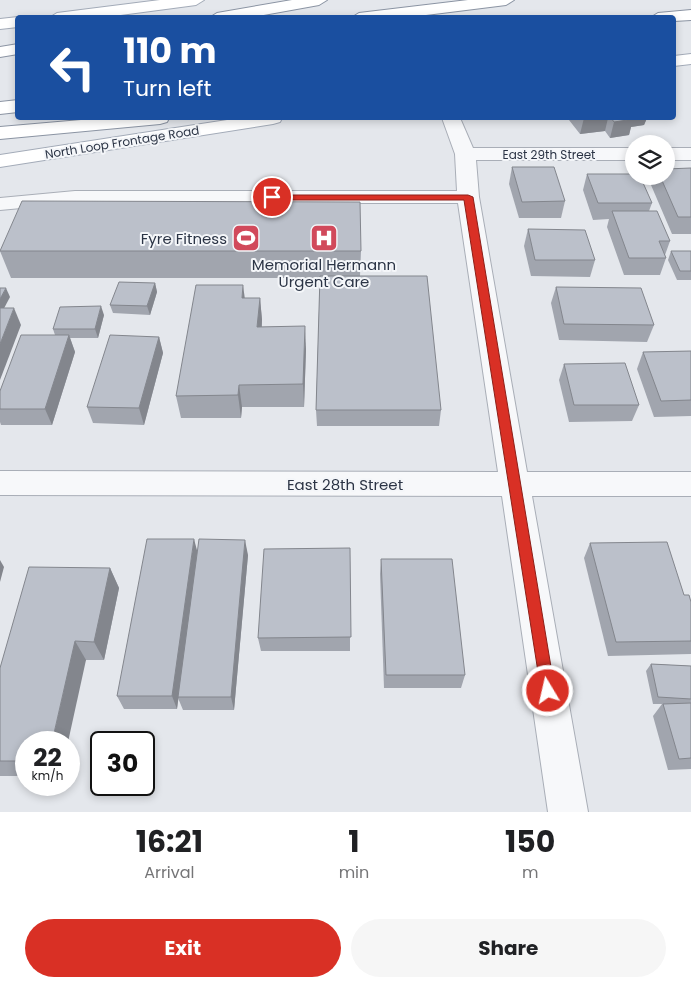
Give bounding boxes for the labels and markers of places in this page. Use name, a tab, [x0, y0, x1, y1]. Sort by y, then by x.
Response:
pin	[251, 176, 293, 218]
sports icon: Fyre Fitness	[231, 223, 261, 253]
hospital icon: Memorial Hermann Urgent Care	[309, 223, 339, 253]
place label: Fyre Fitness	[141, 228, 227, 249]
place label: Memorial Hermann Urgent Care	[252, 254, 396, 292]

